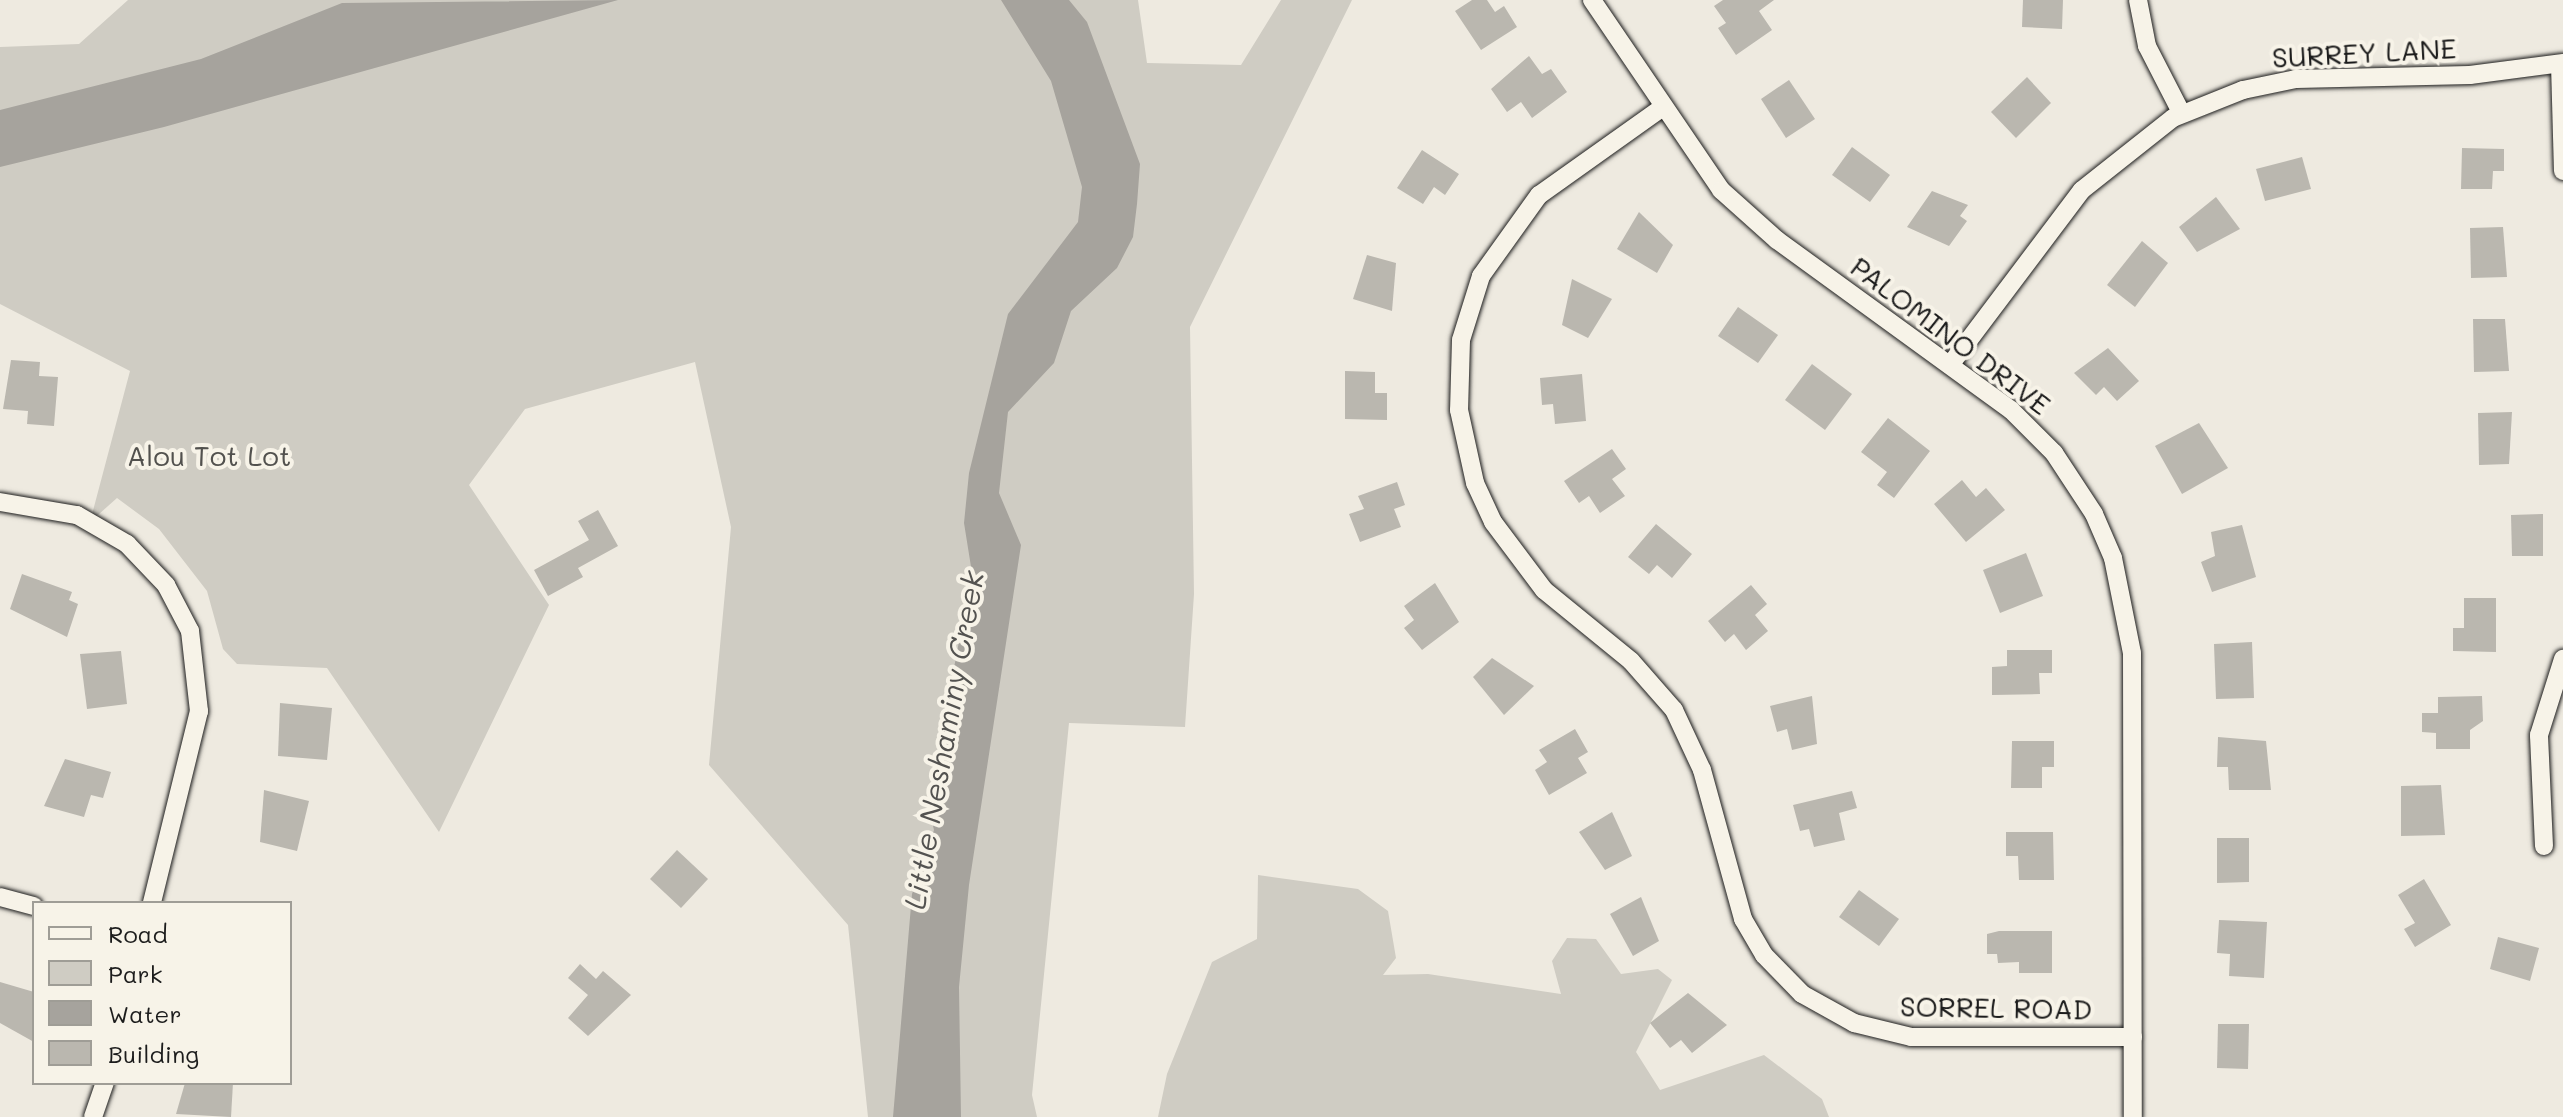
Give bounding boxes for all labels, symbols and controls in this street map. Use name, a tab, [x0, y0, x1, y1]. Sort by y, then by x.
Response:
street label: SURREY LANE	[2271, 30, 2457, 74]
street label: PALOMINO DRIVE	[1845, 249, 2057, 421]
park label: Alou Tot Lot	[127, 438, 291, 472]
water label: Little Neshaminy Creek	[896, 568, 990, 912]
legend	[32, 901, 292, 1085]
text: Road	[108, 918, 168, 949]
text: Park	[108, 958, 162, 989]
street label: SORREL ROAD	[1900, 989, 2092, 1025]
text: Water	[108, 998, 182, 1029]
text: Building	[108, 1038, 199, 1069]

